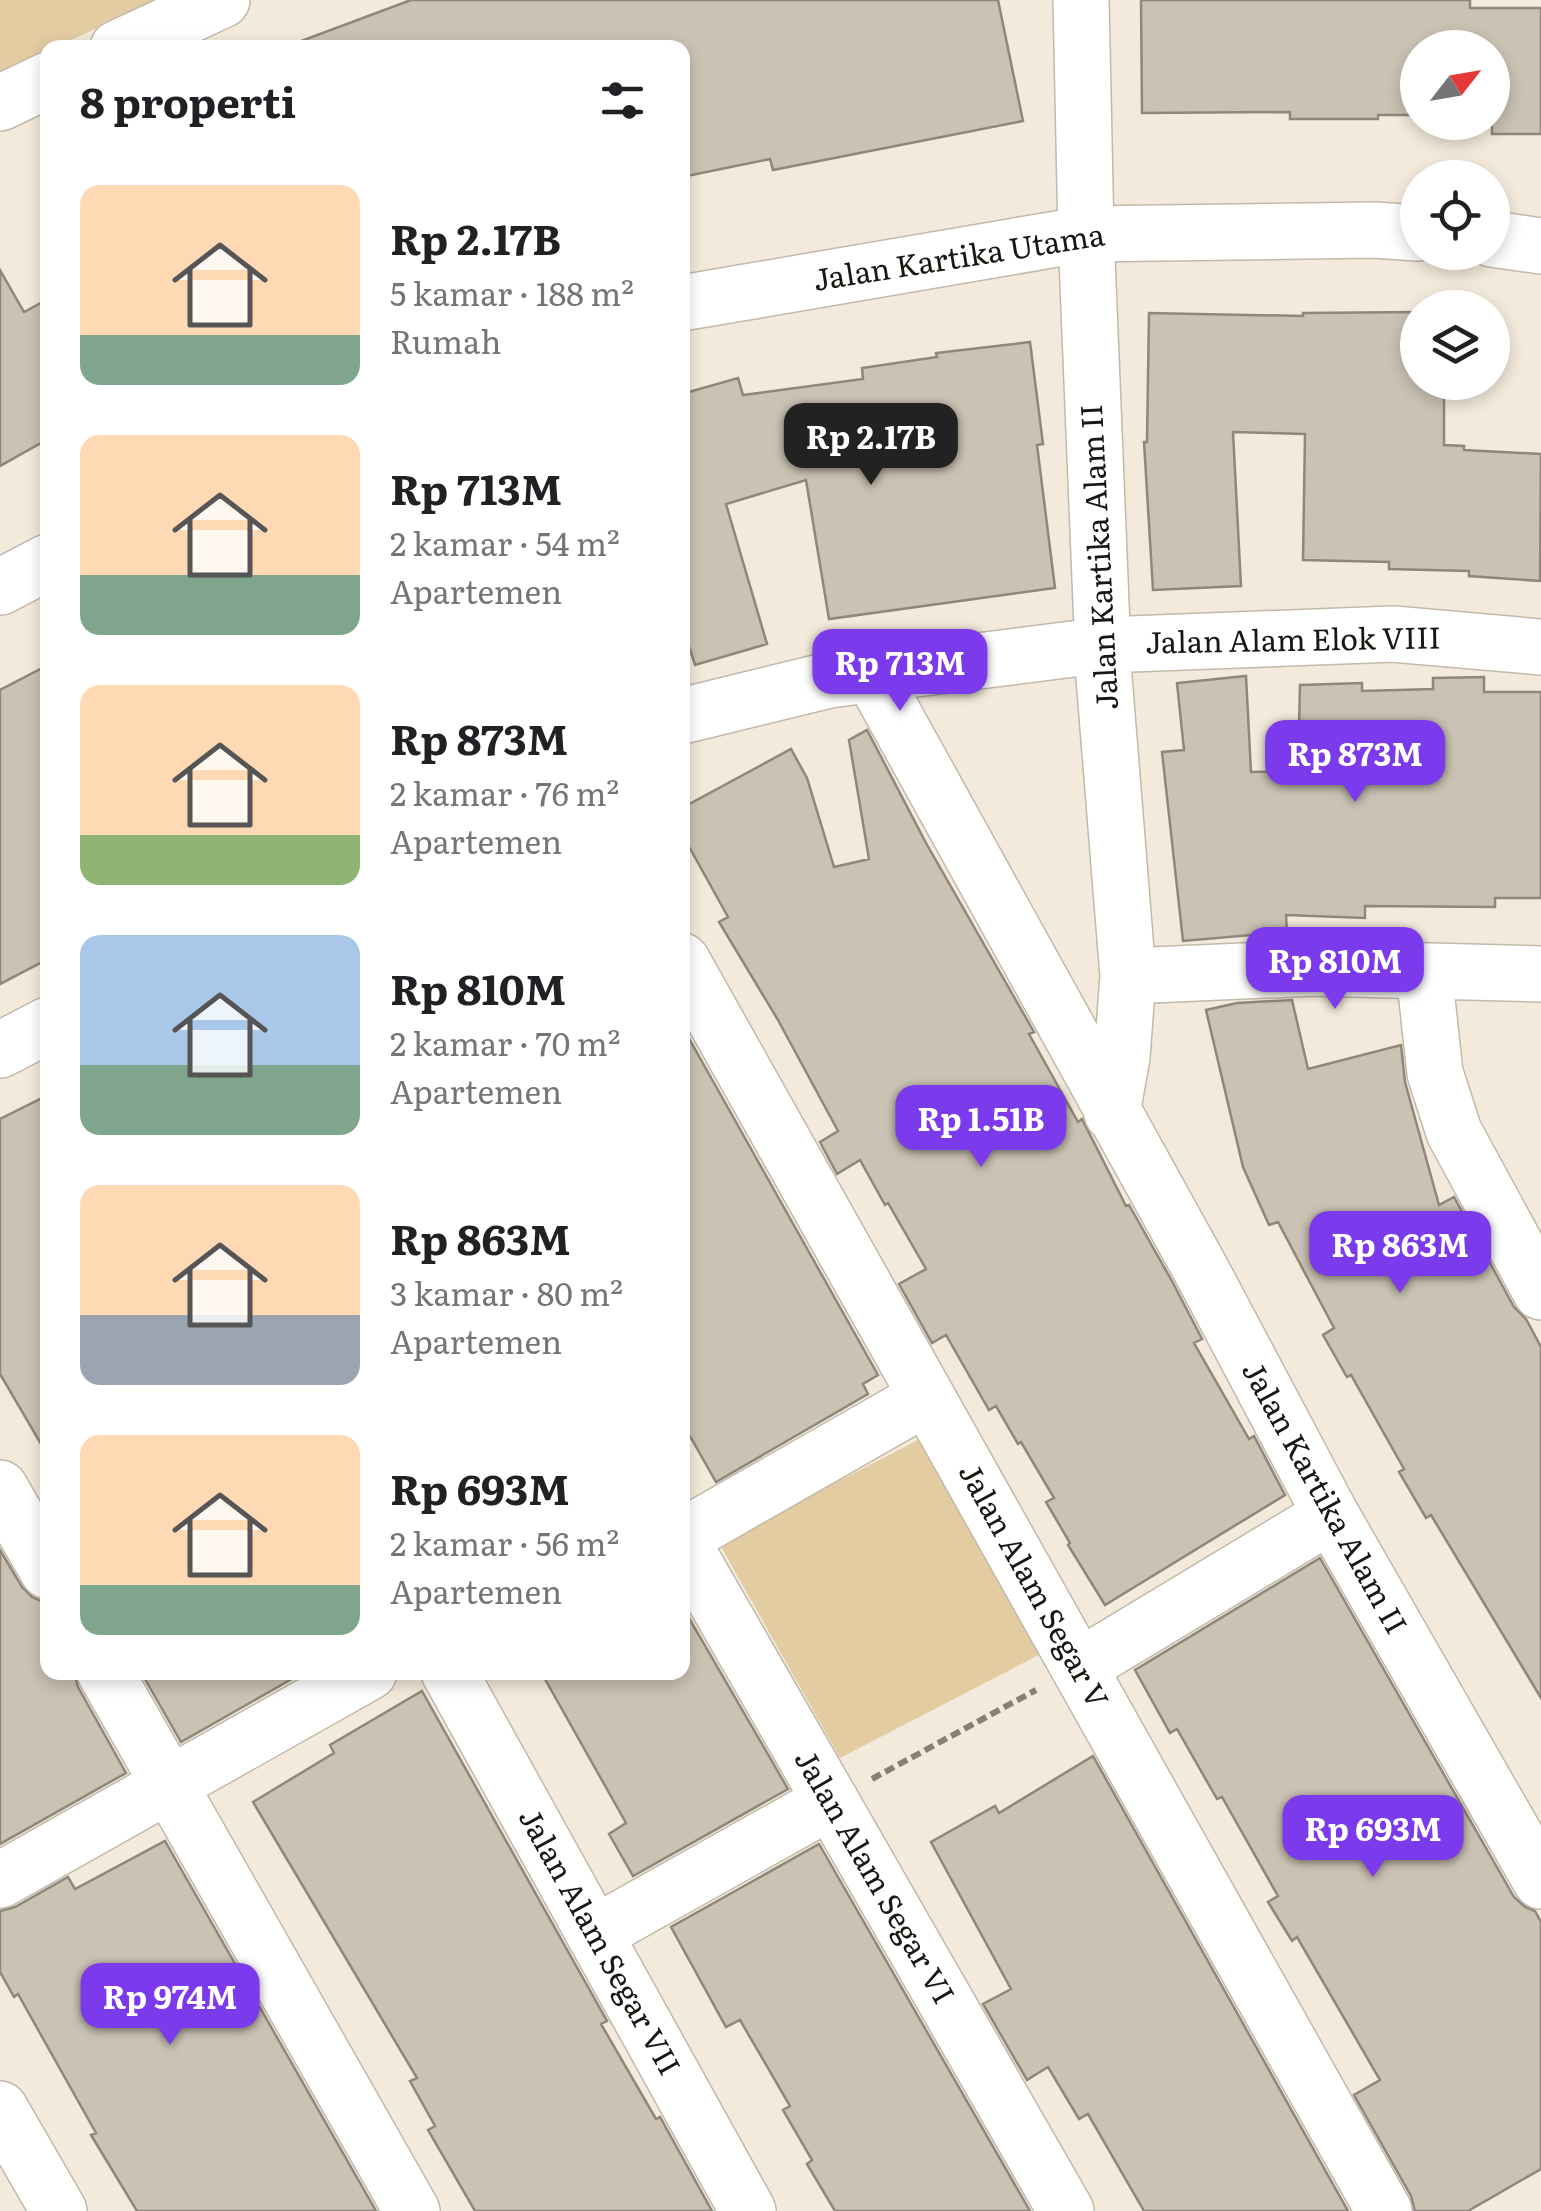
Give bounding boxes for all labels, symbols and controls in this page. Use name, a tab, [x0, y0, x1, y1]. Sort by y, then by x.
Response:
north arrow	[1400, 30, 1510, 140]
map controls	[1400, 30, 1510, 400]
text: 8 properti	[80, 69, 296, 131]
icon: filters	[595, 73, 650, 128]
button: locate	[1400, 160, 1510, 270]
text: Rp 2.17B	[390, 206, 561, 268]
street label: Jalan Kartika Utama	[810, 210, 1108, 300]
icon: home	[160, 225, 280, 345]
text: 5 kamar · 188 m²	[390, 268, 634, 316]
button: layers	[1400, 290, 1510, 400]
text: Rumah	[390, 316, 502, 364]
pin: Rp 2.17B	[768, 403, 974, 488]
street label: Jalan Kartika Alam II	[1067, 403, 1127, 711]
text: Rp 2.17B	[806, 411, 936, 459]
text: Rp 713M	[390, 456, 562, 518]
icon: home	[160, 475, 280, 595]
text: 2 kamar · 54 m²	[390, 518, 620, 566]
text: Apartemen	[390, 566, 562, 614]
street label: Jalan Alam Elok VIII	[1145, 613, 1441, 663]
pin: Rp 713M	[808, 629, 992, 714]
text: Rp 713M	[834, 637, 966, 685]
text: Rp 873M	[390, 706, 568, 768]
pin: Rp 873M	[1263, 720, 1447, 805]
icon: home	[160, 725, 280, 845]
text: Rp 873M	[1287, 728, 1423, 776]
text: 2 kamar · 76 m²	[390, 768, 619, 816]
text: Apartemen	[390, 816, 562, 864]
pin: Rp 810M	[1243, 927, 1427, 1012]
text: Rp 810M	[1268, 935, 1402, 983]
text: Rp 810M	[390, 956, 566, 1018]
icon: home	[160, 975, 280, 1095]
text: 2 kamar · 70 m²	[390, 1018, 620, 1066]
text: Apartemen	[390, 1066, 562, 1114]
pin: Rp 1.51B	[878, 1085, 1084, 1170]
text: Rp 1.51B	[917, 1093, 1045, 1141]
text: Rp 863M	[390, 1206, 571, 1268]
pin: Rp 863M	[1308, 1211, 1492, 1296]
text: Rp 863M	[1331, 1219, 1469, 1267]
icon: home	[160, 1225, 280, 1345]
text: 3 kamar · 80 m²	[390, 1268, 623, 1316]
text: Apartemen	[390, 1316, 562, 1364]
street label: Jalan Kartika Alam II	[1233, 1352, 1420, 1641]
street label: Jalan Alam Segar V	[950, 1454, 1121, 1715]
text: Rp 693M	[390, 1456, 570, 1518]
icon: home	[160, 1475, 280, 1595]
text: 2 kamar · 56 m²	[390, 1518, 619, 1566]
text: Apartemen	[390, 1566, 562, 1614]
street label: Jalan Alam Segar VI	[786, 1740, 967, 2011]
pin: Rp 693M	[1281, 1795, 1465, 1880]
street label: Jalan Alam Segar VII	[510, 1799, 693, 2082]
text: Rp 693M	[1305, 1803, 1441, 1851]
pin: Rp 974M	[78, 1963, 262, 2048]
text: Rp 974M	[103, 1971, 237, 2019]

